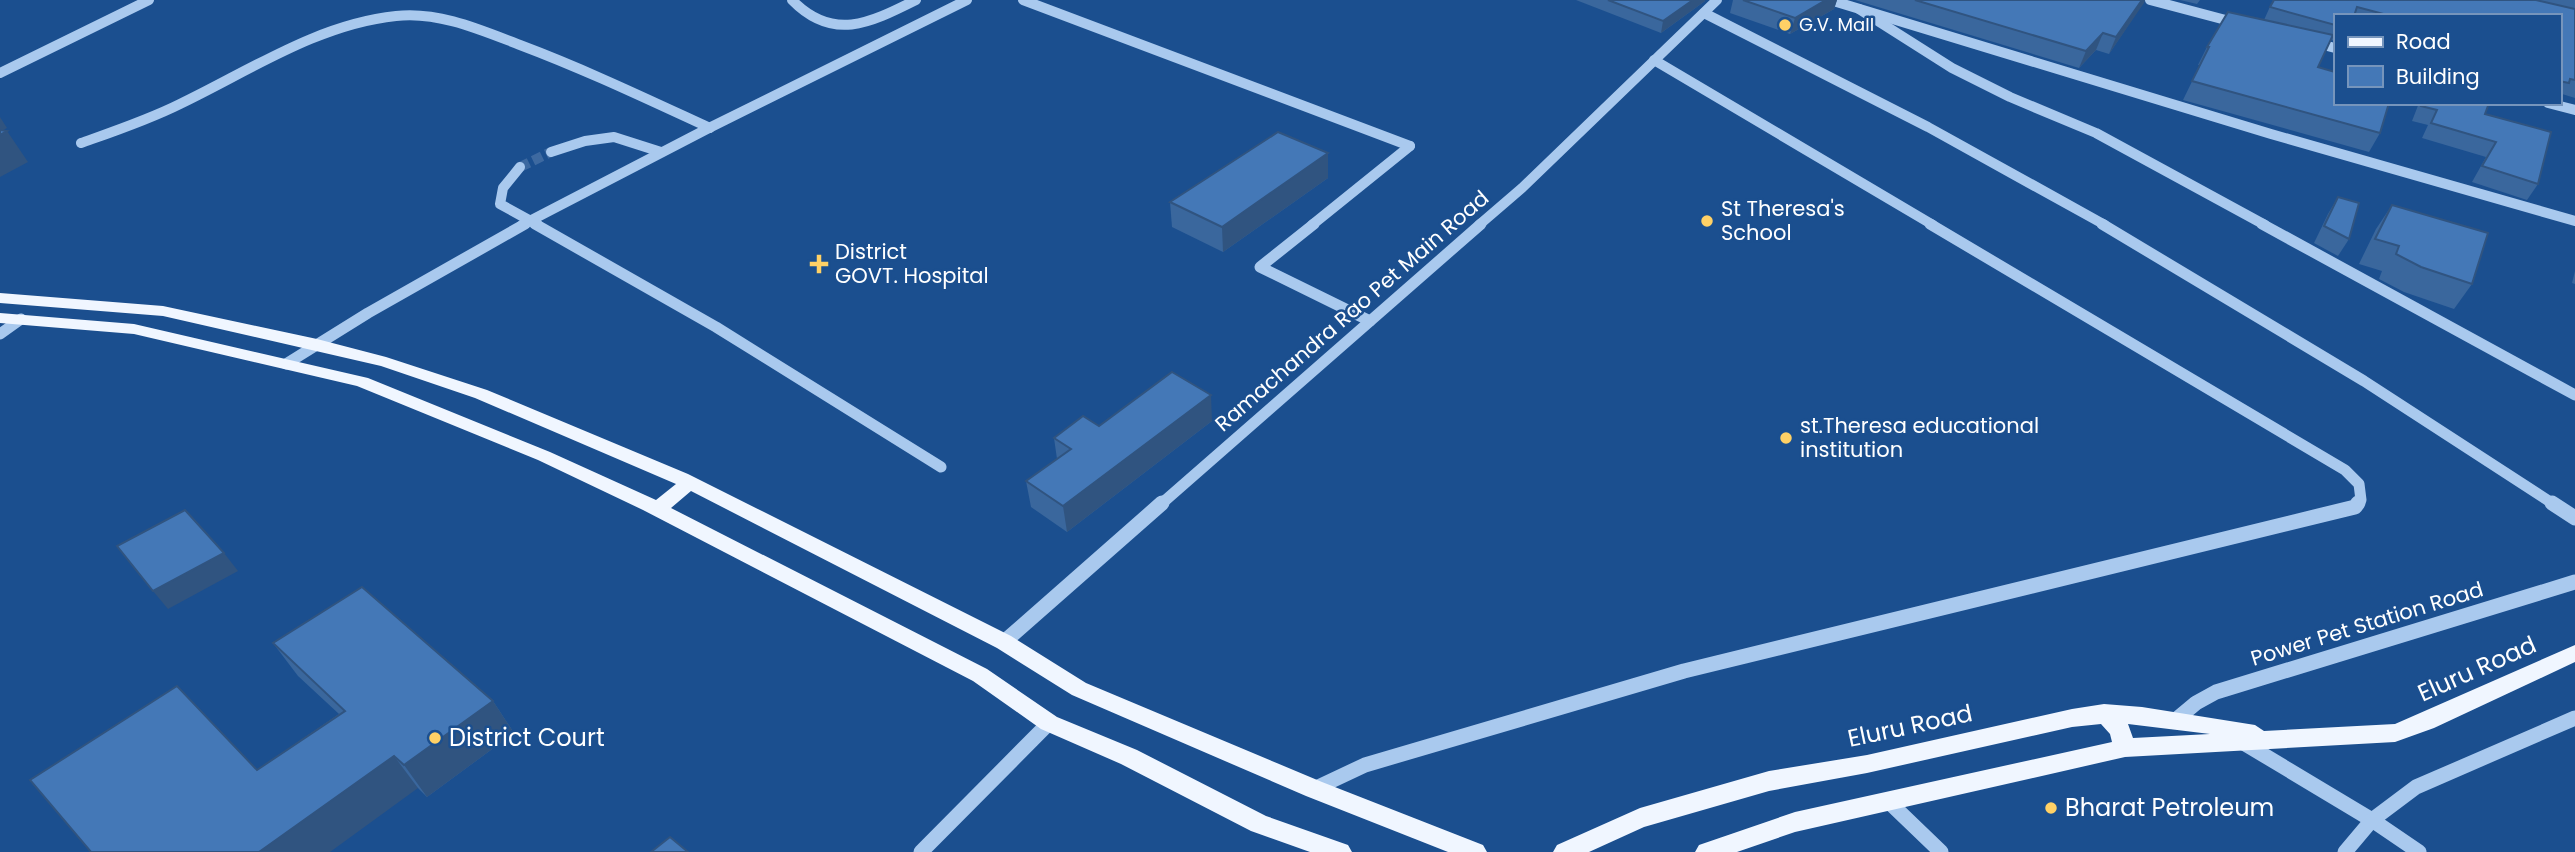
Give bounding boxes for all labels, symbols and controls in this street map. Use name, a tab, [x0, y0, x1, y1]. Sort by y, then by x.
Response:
place label: G.V. Mall	[1799, 12, 1874, 37]
legend	[2334, 14, 2561, 105]
marker: G.V. Mall	[1777, 17, 1793, 33]
text: Road	[2396, 27, 2451, 56]
text: Building	[2396, 62, 2480, 91]
street label: Ramachandra Rao Pet Main Road	[1209, 184, 1495, 438]
place label: St Theresa's School	[1721, 194, 1845, 247]
marker: St Theresa's School	[1699, 213, 1715, 229]
place label: District GOVT. Hospital	[835, 237, 989, 290]
marker: District GOVT. Hospital	[809, 254, 829, 274]
place label: st.Theresa educational institution	[1800, 411, 2039, 464]
marker: st.Theresa educational institution	[1778, 430, 1794, 446]
street label: Power Pet Station Road	[2247, 574, 2487, 673]
street label: Eluru Road	[2412, 628, 2541, 709]
street label: Eluru Road	[1844, 696, 1975, 755]
place label: District Court	[449, 721, 605, 754]
marker: District Court	[427, 730, 443, 746]
place label: Bharat Petroleum	[2065, 791, 2274, 824]
marker: Bharat Petroleum	[2043, 800, 2059, 816]

